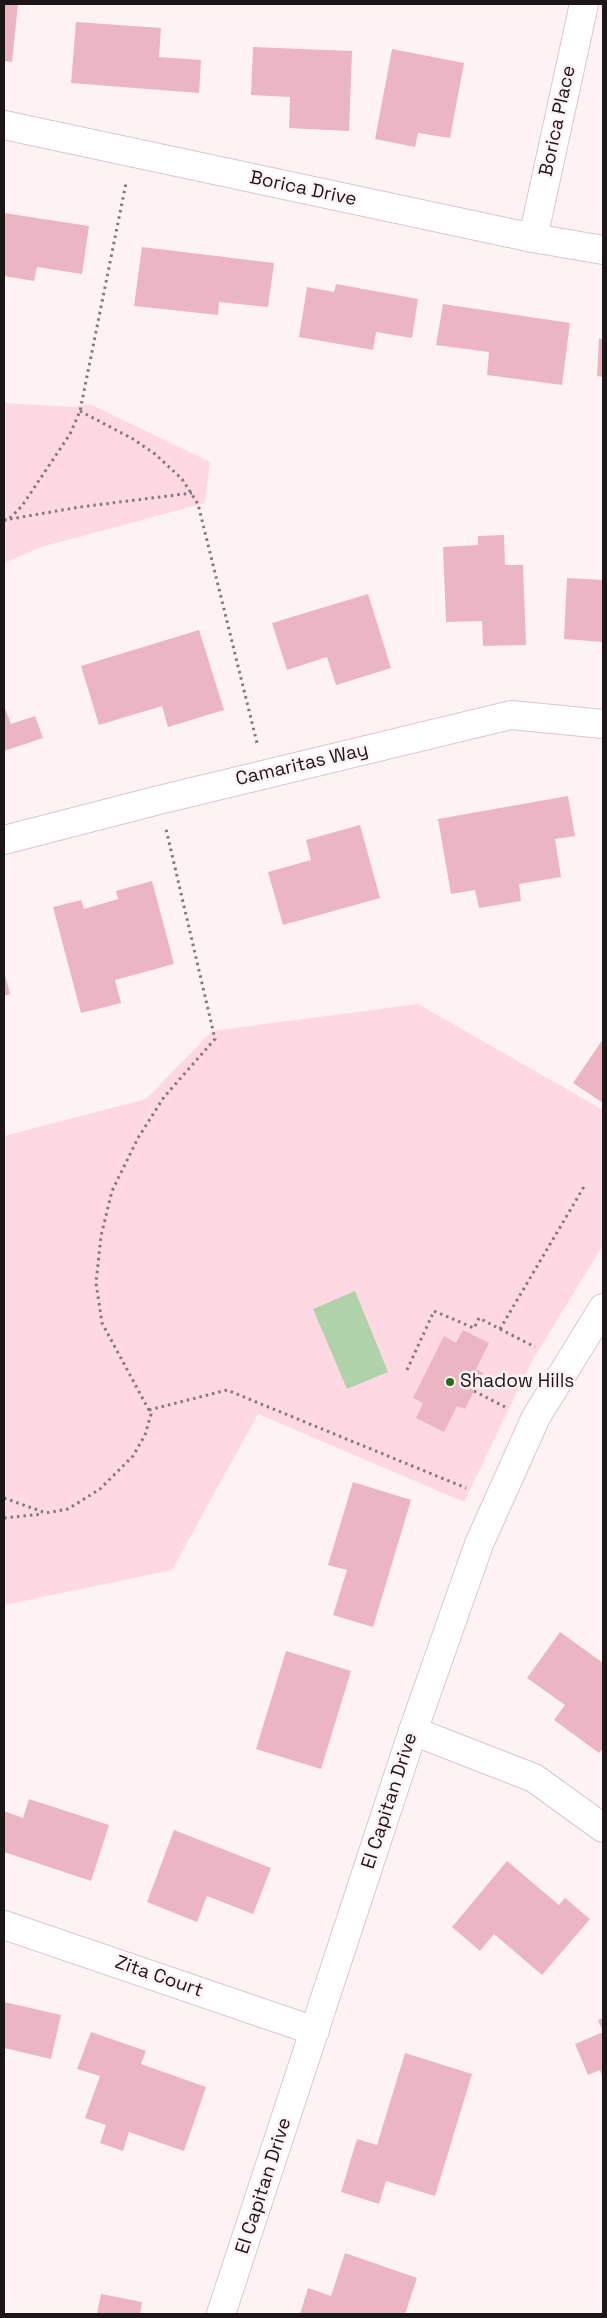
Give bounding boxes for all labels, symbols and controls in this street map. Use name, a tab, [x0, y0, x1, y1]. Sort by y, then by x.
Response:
street label: Borica Place	[535, 64, 581, 178]
street label: Borica Drive	[247, 167, 359, 211]
street label: Camaritas Way	[233, 739, 371, 791]
place label: Shadow Hills	[460, 1371, 574, 1393]
marker: Shadow Hills	[444, 1376, 456, 1388]
street label: El Capitan Drive	[357, 1730, 423, 1872]
street label: Zita Court	[112, 1951, 206, 2003]
street label: El Capitan Drive	[231, 2115, 297, 2257]

